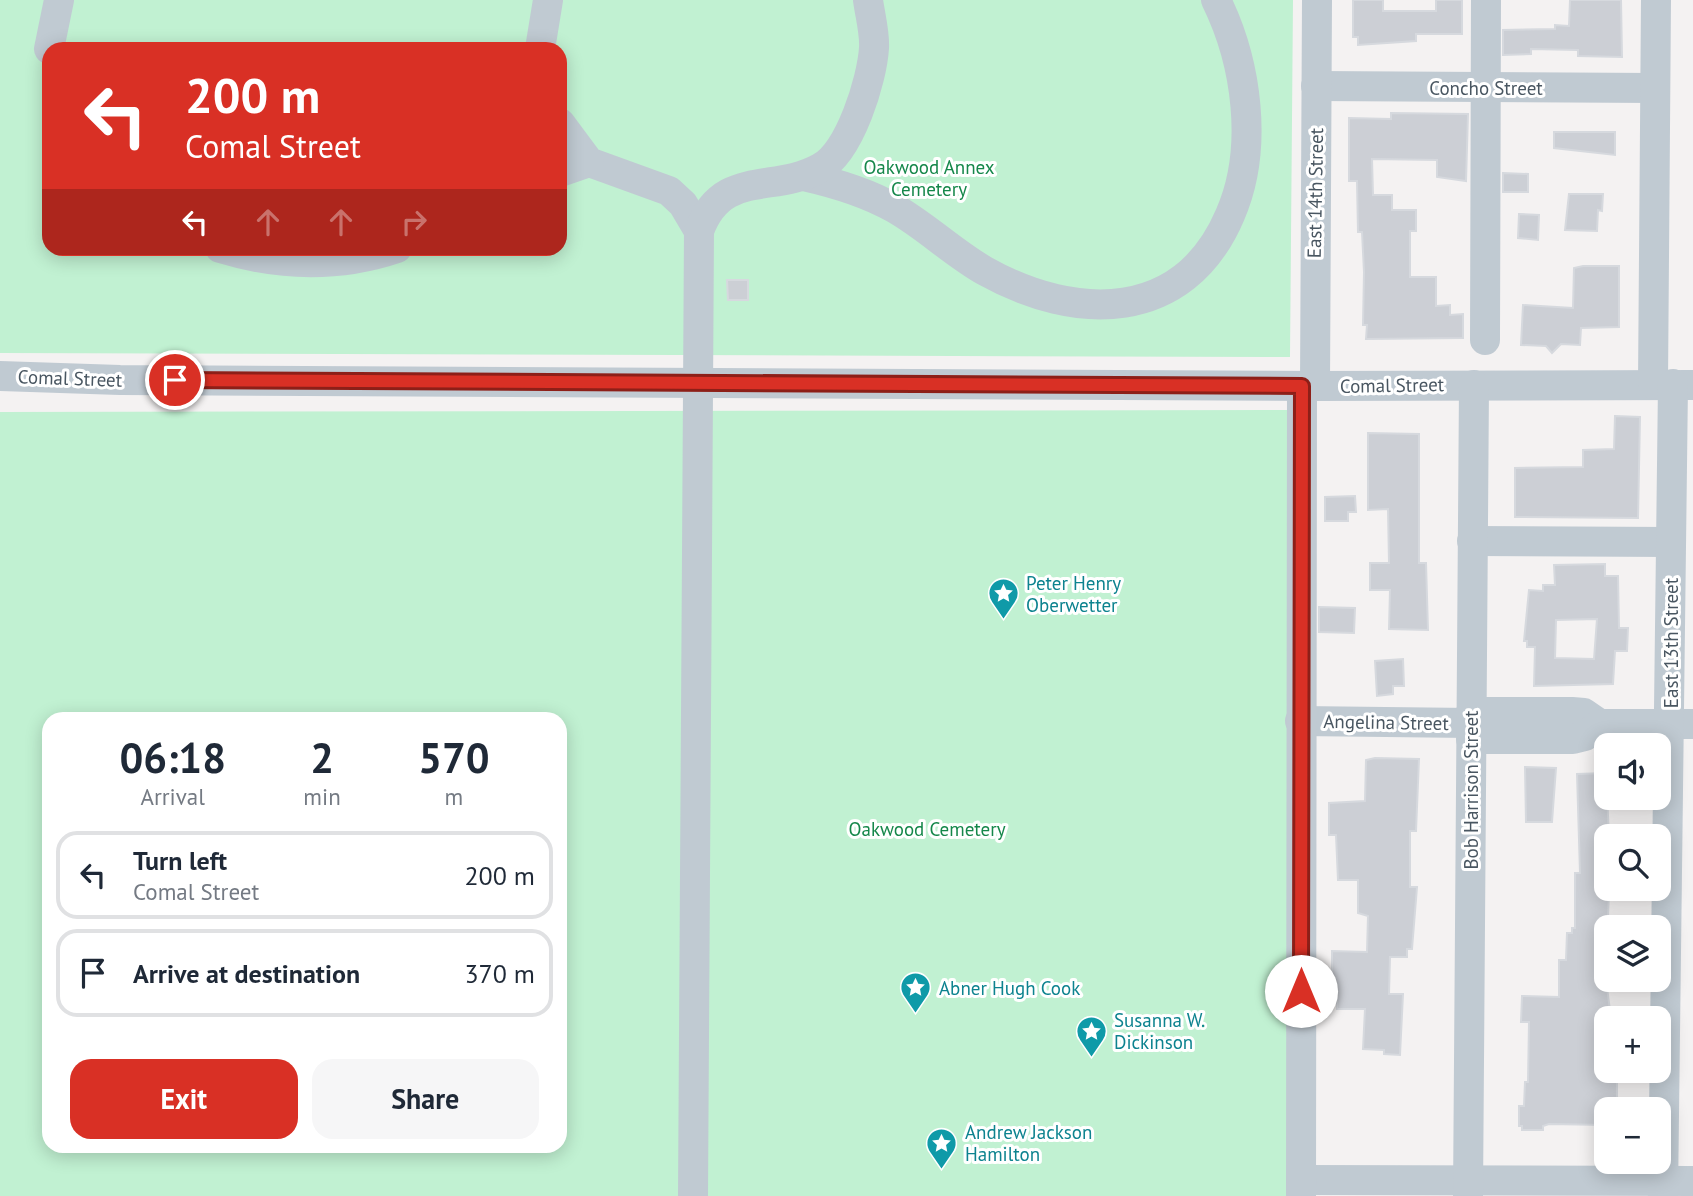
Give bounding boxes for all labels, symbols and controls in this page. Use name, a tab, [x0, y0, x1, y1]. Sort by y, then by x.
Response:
text: 200 m	[185, 63, 320, 127]
icon: left	[70, 70, 161, 161]
street label: Concho Street	[1429, 76, 1543, 100]
text: Comal Street	[185, 125, 361, 167]
street label: East 14th Street	[1302, 127, 1328, 258]
park label: Oakwood Annex Cemetery	[863, 155, 995, 201]
icon: left	[176, 203, 214, 241]
icon: ahead	[249, 203, 287, 241]
icon: ahead	[322, 203, 360, 241]
icon: right	[395, 203, 433, 241]
pin	[145, 350, 205, 410]
icon: arrive	[156, 361, 194, 399]
street label: Comal Street	[17, 364, 123, 392]
street label: Comal Street	[1340, 372, 1445, 398]
place label: Peter Henry Oberwetter	[1026, 571, 1121, 617]
place icon: Peter Henry Oberwetter	[986, 577, 1020, 621]
street label: East 13th Street	[1659, 577, 1683, 708]
street label: Angelina Street	[1323, 709, 1449, 735]
street label: Bob Harrison Street	[1459, 710, 1483, 870]
text: 06:18	[119, 730, 226, 785]
text: 2	[310, 730, 334, 785]
text: 570	[418, 730, 490, 785]
map controls	[1594, 733, 1671, 1174]
button: sound	[1594, 733, 1671, 810]
text: Arrival	[140, 782, 205, 811]
text: min	[303, 782, 341, 811]
text: m	[445, 782, 463, 811]
park label: Oakwood Cemetery	[848, 817, 1006, 841]
button: search	[1594, 824, 1671, 901]
text: Turn left	[133, 844, 227, 877]
icon: left	[74, 856, 112, 894]
text: 200 m	[464, 859, 535, 892]
text: Comal Street	[133, 877, 259, 906]
button: layers	[1594, 915, 1671, 992]
icon: arrive	[74, 954, 112, 992]
position arrow	[1264, 954, 1338, 1028]
text: Arrive at destination	[133, 957, 360, 990]
text: 370 m	[464, 957, 535, 990]
place icon: Abner Hugh Cook	[899, 971, 933, 1015]
place label: Abner Hugh Cook	[939, 976, 1080, 1000]
button: +	[1594, 1006, 1671, 1083]
place label: Susanna W. Dickinson	[1114, 1008, 1205, 1054]
place icon: Susanna W. Dickinson	[1074, 1014, 1108, 1058]
button: Exit	[70, 1059, 298, 1139]
button: Share	[312, 1059, 539, 1139]
button: −	[1594, 1097, 1671, 1174]
place label: Andrew Jackson Hamilton	[965, 1120, 1092, 1166]
place icon: Andrew Jackson Hamilton	[925, 1126, 959, 1170]

